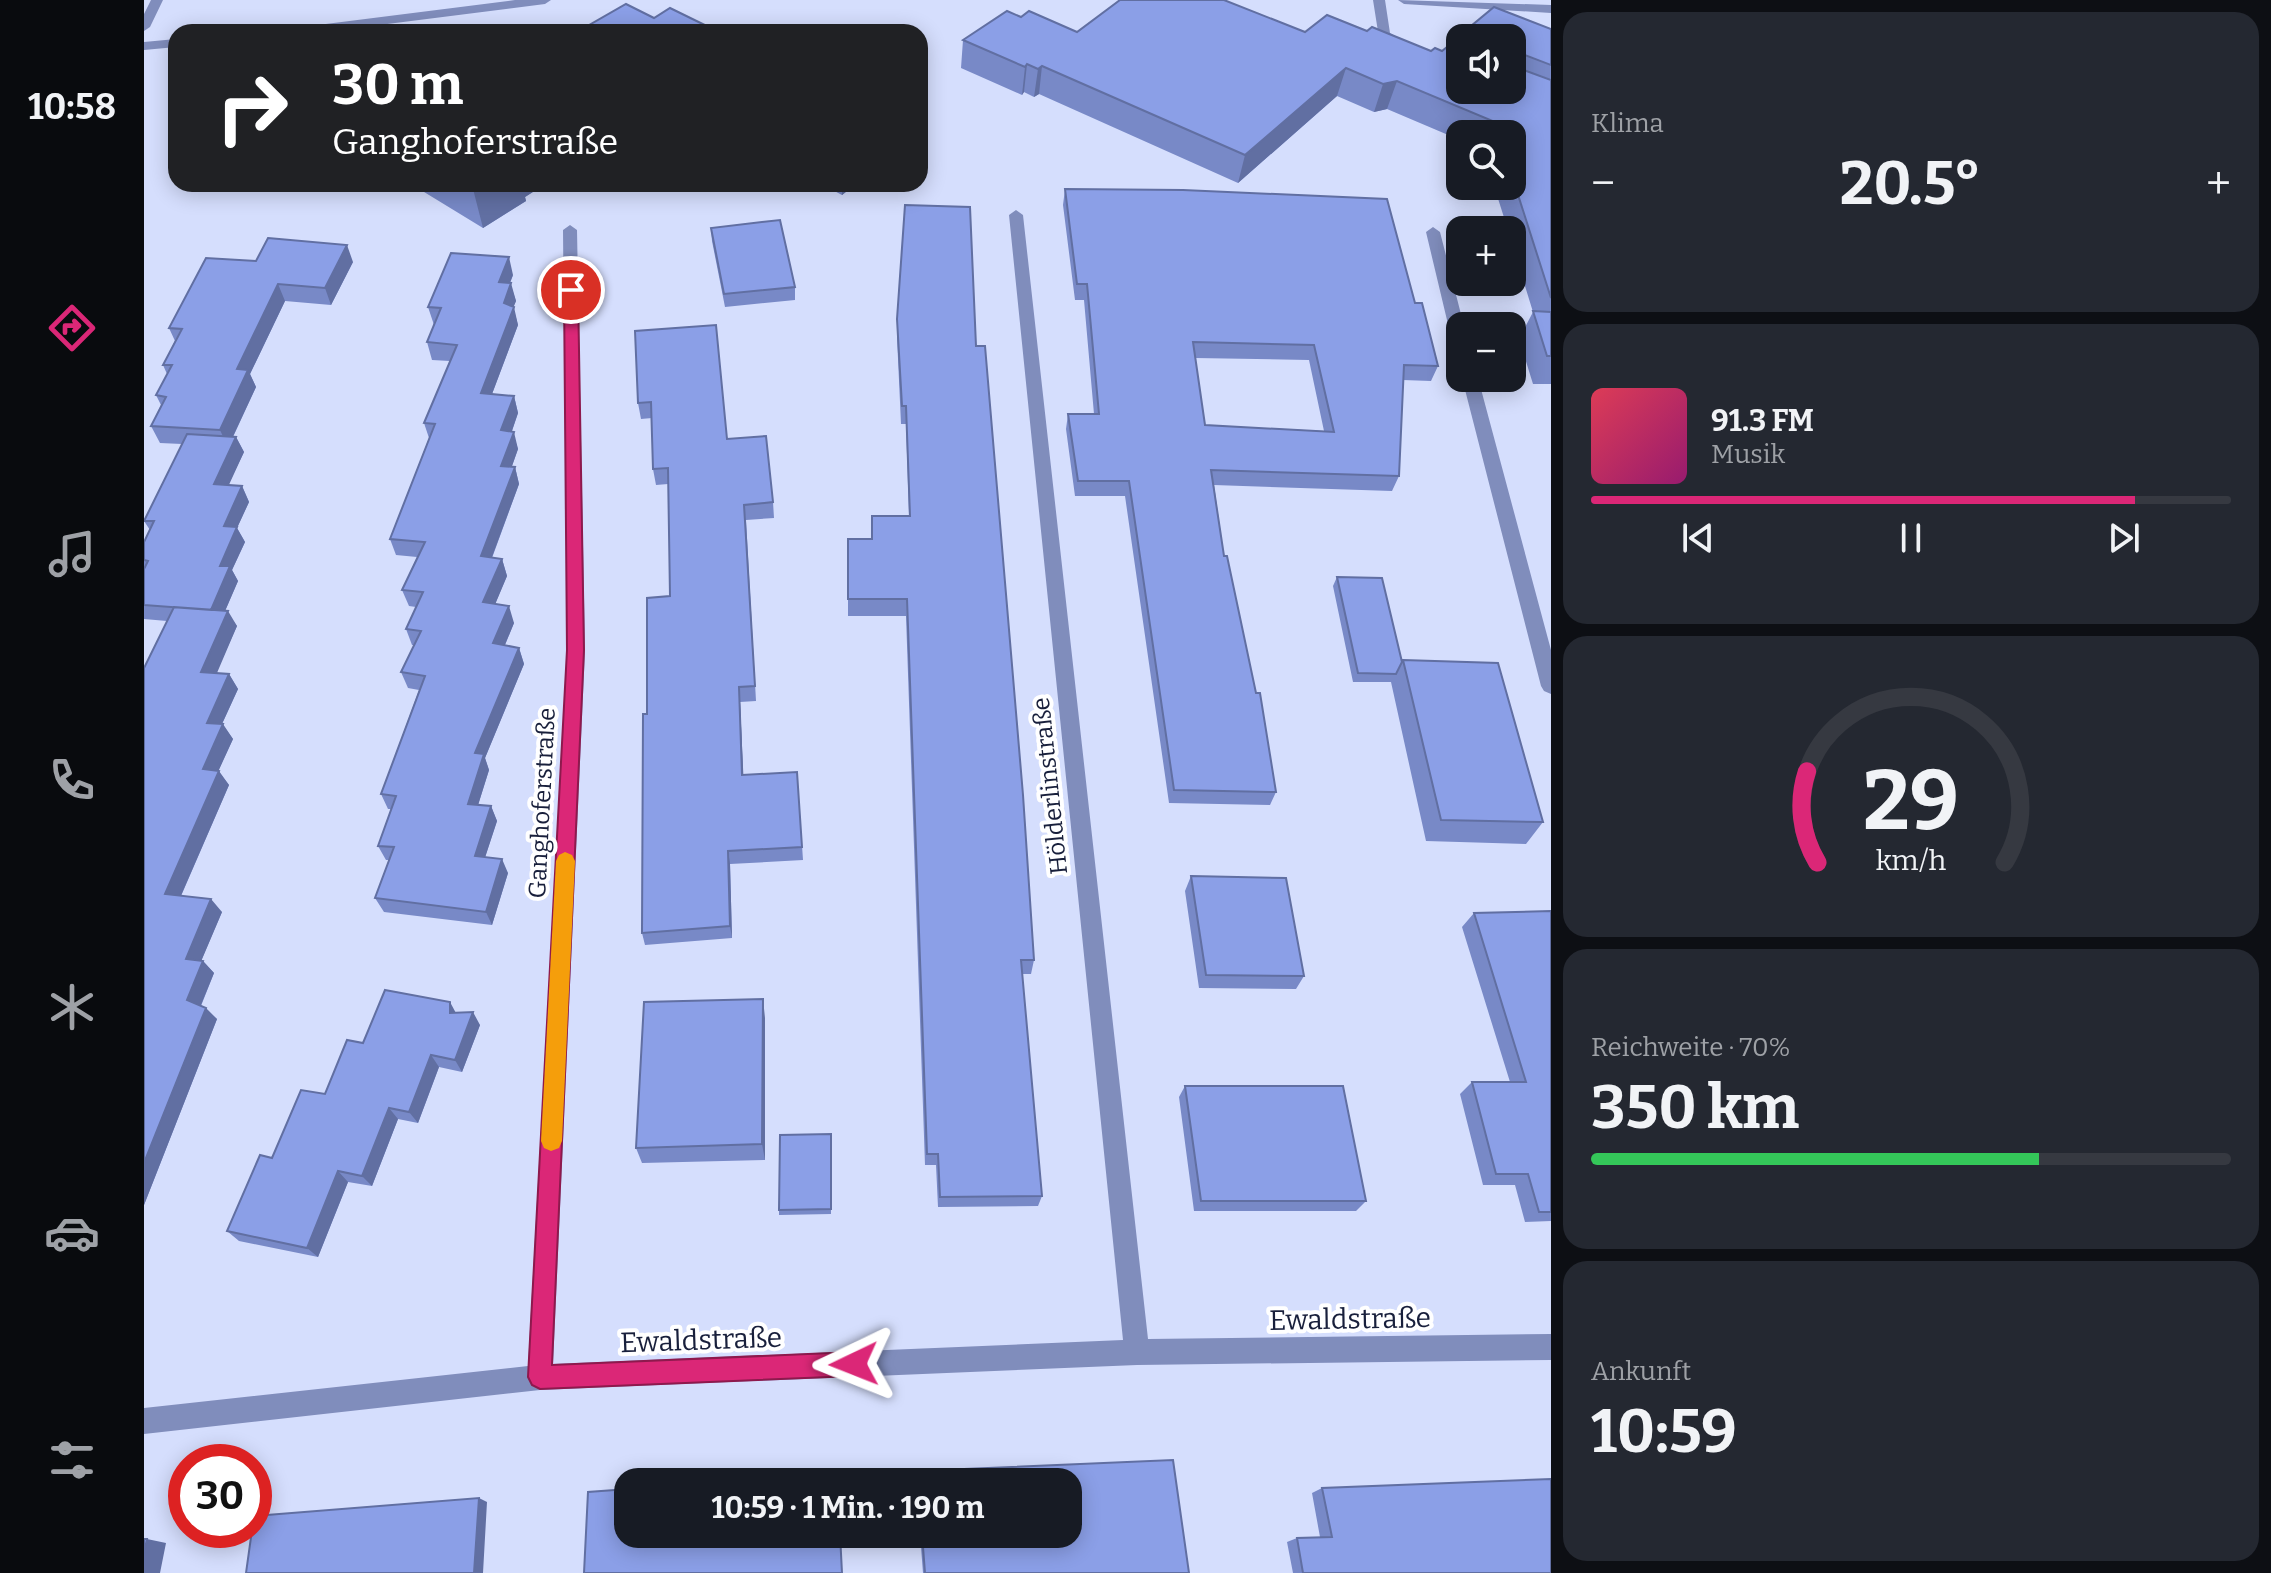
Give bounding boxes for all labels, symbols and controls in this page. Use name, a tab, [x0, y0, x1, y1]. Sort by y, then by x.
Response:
map controls	[1446, 24, 1526, 392]
button: sound	[1446, 24, 1526, 104]
text: 30 m	[332, 52, 463, 119]
icon: right	[200, 56, 304, 160]
text: 10:58	[28, 85, 116, 129]
text: Klima	[1591, 108, 1664, 139]
text: Ganghoferstraße	[332, 120, 618, 164]
button: search	[1446, 120, 1526, 200]
text: 20.5°	[1840, 148, 1981, 220]
text: −	[1591, 157, 1615, 210]
text: +	[2206, 157, 2231, 210]
button: +	[1446, 216, 1526, 296]
pin	[537, 256, 605, 324]
icon: arrive	[549, 268, 593, 312]
icon: directions	[44, 300, 100, 356]
button: −	[1446, 312, 1526, 392]
text: 91.3 FM	[1711, 403, 1814, 439]
text: Musik	[1711, 439, 1785, 470]
icon: previous	[1676, 516, 1720, 560]
icon: pause	[1889, 516, 1933, 560]
icon: next	[2102, 516, 2146, 560]
icon: music	[44, 526, 100, 582]
street label: Hölderlinstraße	[1027, 696, 1073, 876]
street label: Ganghoferstraße	[523, 707, 561, 899]
text: 29	[1863, 750, 1959, 850]
icon: phone	[44, 752, 100, 808]
text: km/h	[1876, 843, 1947, 878]
icon: climate	[44, 979, 100, 1035]
text: Reichweite · 70%	[1591, 1032, 1791, 1063]
text: 350 km	[1591, 1072, 1799, 1144]
icon: car	[44, 1205, 100, 1261]
street label: Ewaldstraße	[1269, 1301, 1431, 1337]
street label: Ewaldstraße	[620, 1321, 782, 1359]
position arrow	[812, 1322, 896, 1406]
text: Ankunft	[1591, 1356, 1691, 1387]
text: 10:59	[1591, 1396, 1737, 1468]
icon: filters	[44, 1432, 100, 1488]
speed limit sign: 30	[168, 1444, 272, 1548]
text: 10:59 · 1 Min. · 190 m	[712, 1490, 984, 1526]

